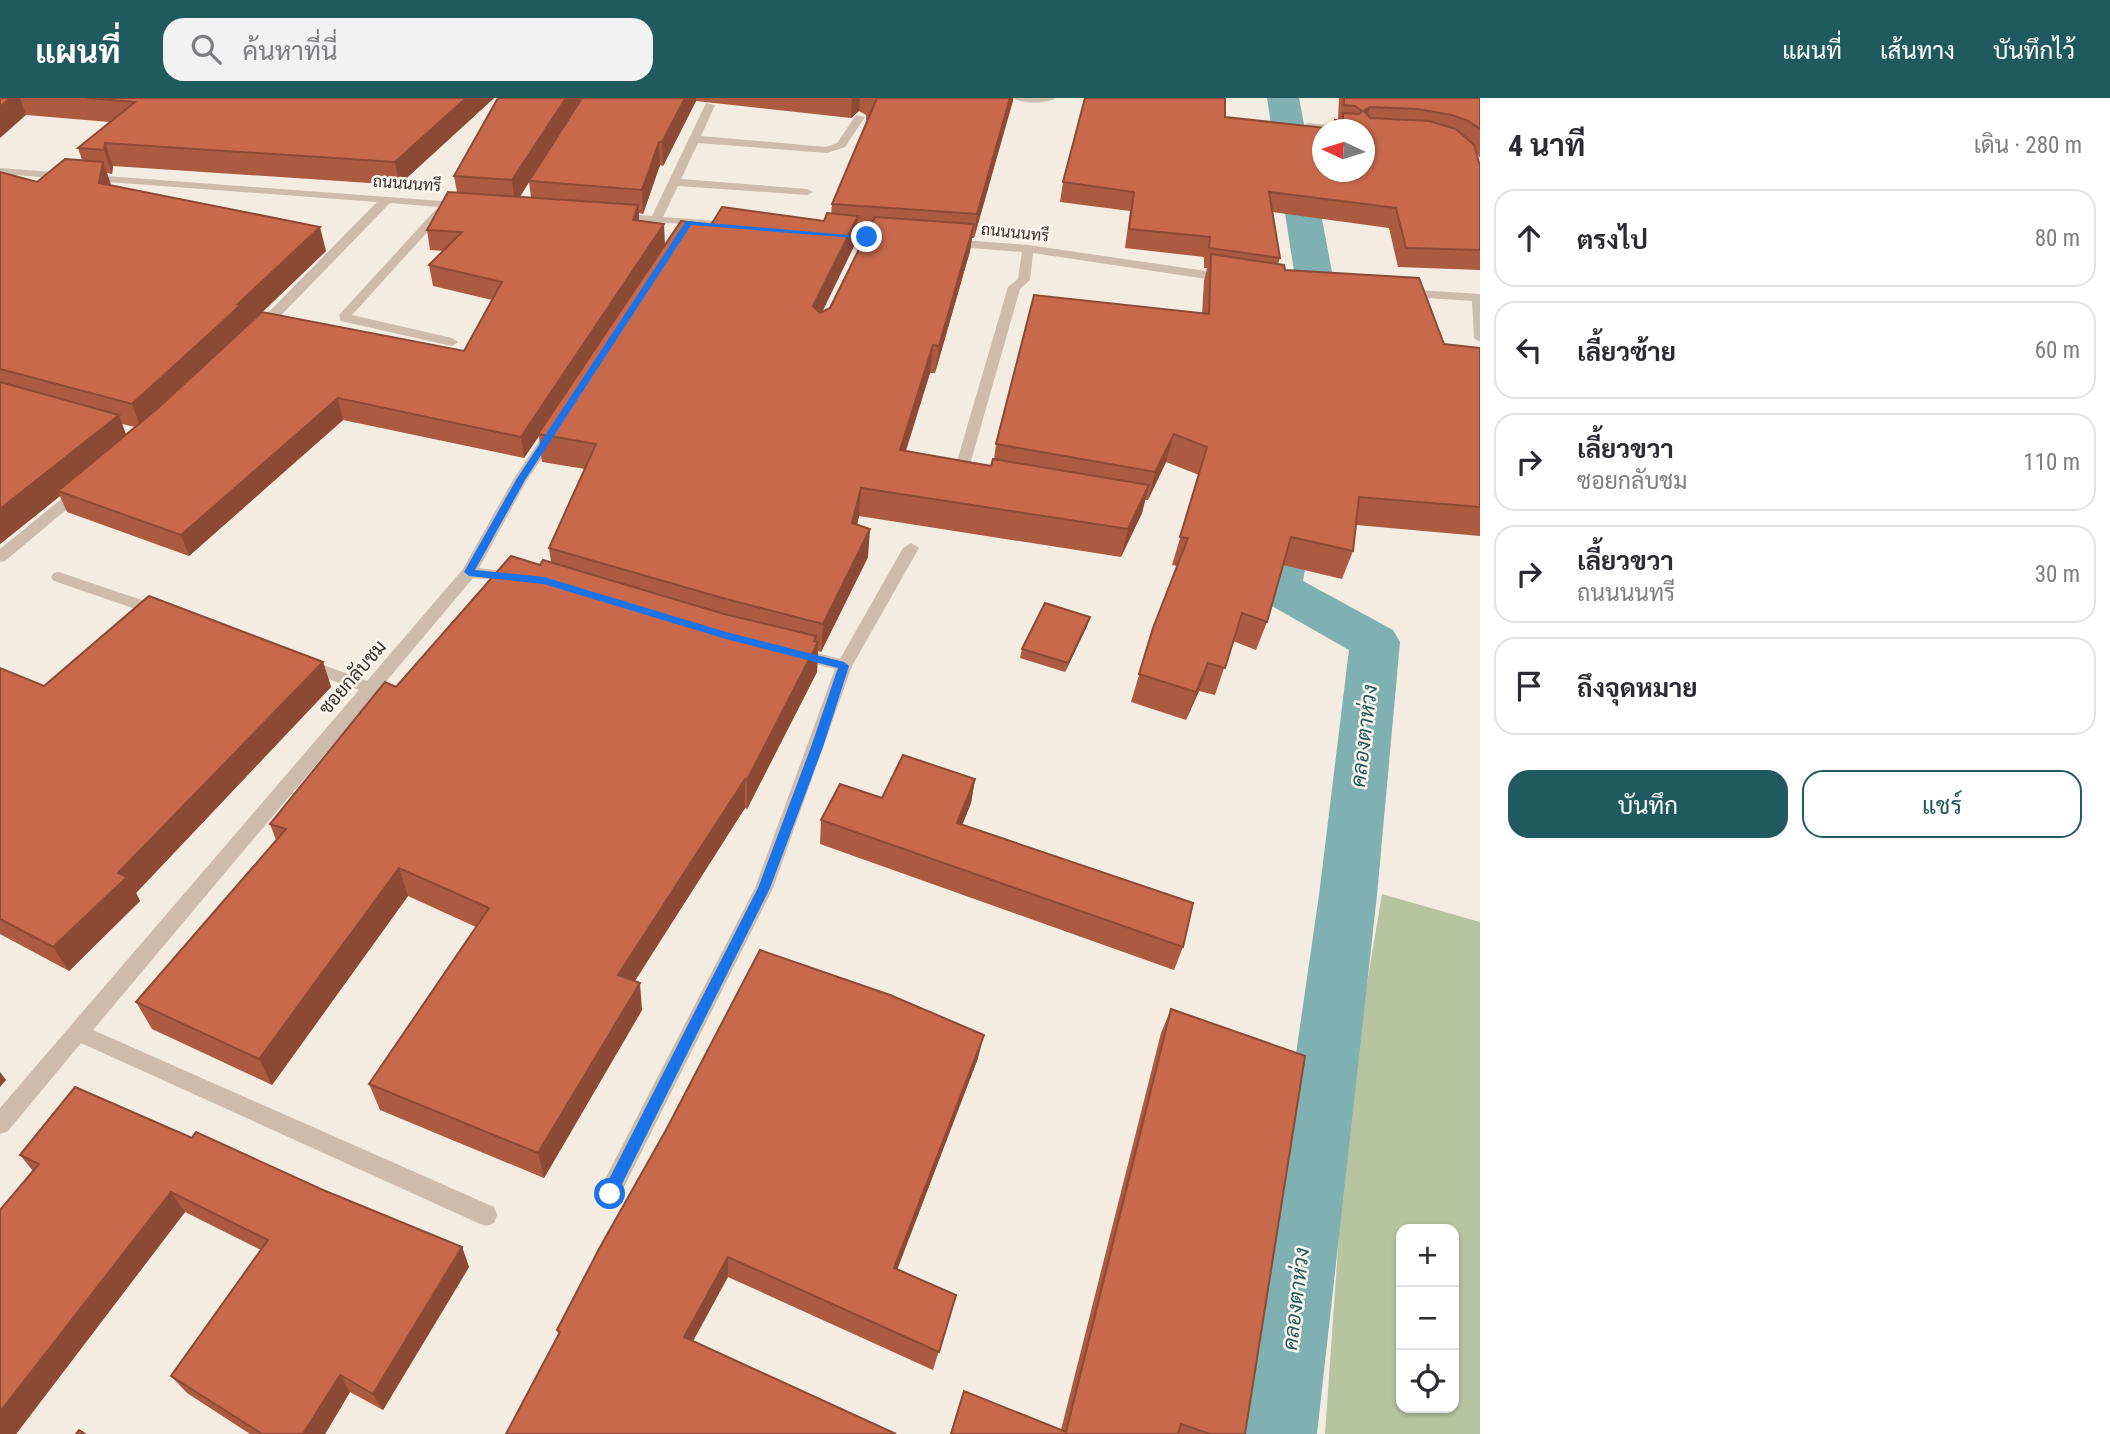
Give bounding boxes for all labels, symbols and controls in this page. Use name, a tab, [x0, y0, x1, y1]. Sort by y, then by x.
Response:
search box	[163, 18, 653, 81]
icon: search	[187, 30, 225, 68]
text: แผนที่	[35, 32, 121, 71]
text: ค้นหาที่นี่	[243, 36, 338, 66]
text: แผนที่	[1782, 37, 1842, 65]
text: เส้นทาง	[1880, 37, 1955, 65]
text: บันทึกไว้	[1993, 37, 2075, 65]
north arrow	[1312, 119, 1375, 182]
text: 4 นาที	[1508, 128, 1585, 163]
text: เดิน · 280 m	[1974, 132, 2082, 159]
street label: ถนนนนทรี	[372, 170, 442, 195]
street label: ถนนนนทรี	[980, 217, 1050, 246]
icon: ahead	[1510, 219, 1548, 257]
route end	[851, 221, 882, 252]
text: ตรงไป	[1577, 225, 1648, 255]
text: 80 m	[2035, 225, 2080, 252]
icon: left	[1510, 331, 1548, 369]
text: เลี้ยวซ้าย	[1577, 337, 1676, 367]
text: 60 m	[2035, 337, 2080, 364]
text: เลี้ยวขวา	[1577, 434, 1674, 464]
icon: right	[1510, 443, 1548, 481]
text: 110 m	[2023, 449, 2080, 476]
text: ซอยกลับชม	[1577, 468, 1687, 495]
text: เลี้ยวขวา	[1577, 546, 1674, 576]
icon: right	[1510, 555, 1548, 593]
text: 30 m	[2035, 561, 2080, 588]
text: ถนนนนทรี	[1577, 580, 1675, 607]
street label: ซอยกลับชม	[314, 635, 391, 719]
icon: arrive	[1510, 667, 1548, 705]
text: ถึงจุดหมาย	[1577, 673, 1698, 703]
water label: คลองตาห่วง	[1346, 683, 1382, 789]
button: บันทึก	[1508, 770, 1788, 838]
button: แชร์	[1802, 770, 2082, 838]
route start	[594, 1178, 625, 1209]
map controls	[1396, 1224, 1459, 1413]
button: +	[1396, 1224, 1459, 1287]
water label: คลองตาห่วง	[1278, 1246, 1314, 1352]
button: −	[1396, 1287, 1459, 1350]
button: locate	[1396, 1350, 1459, 1413]

